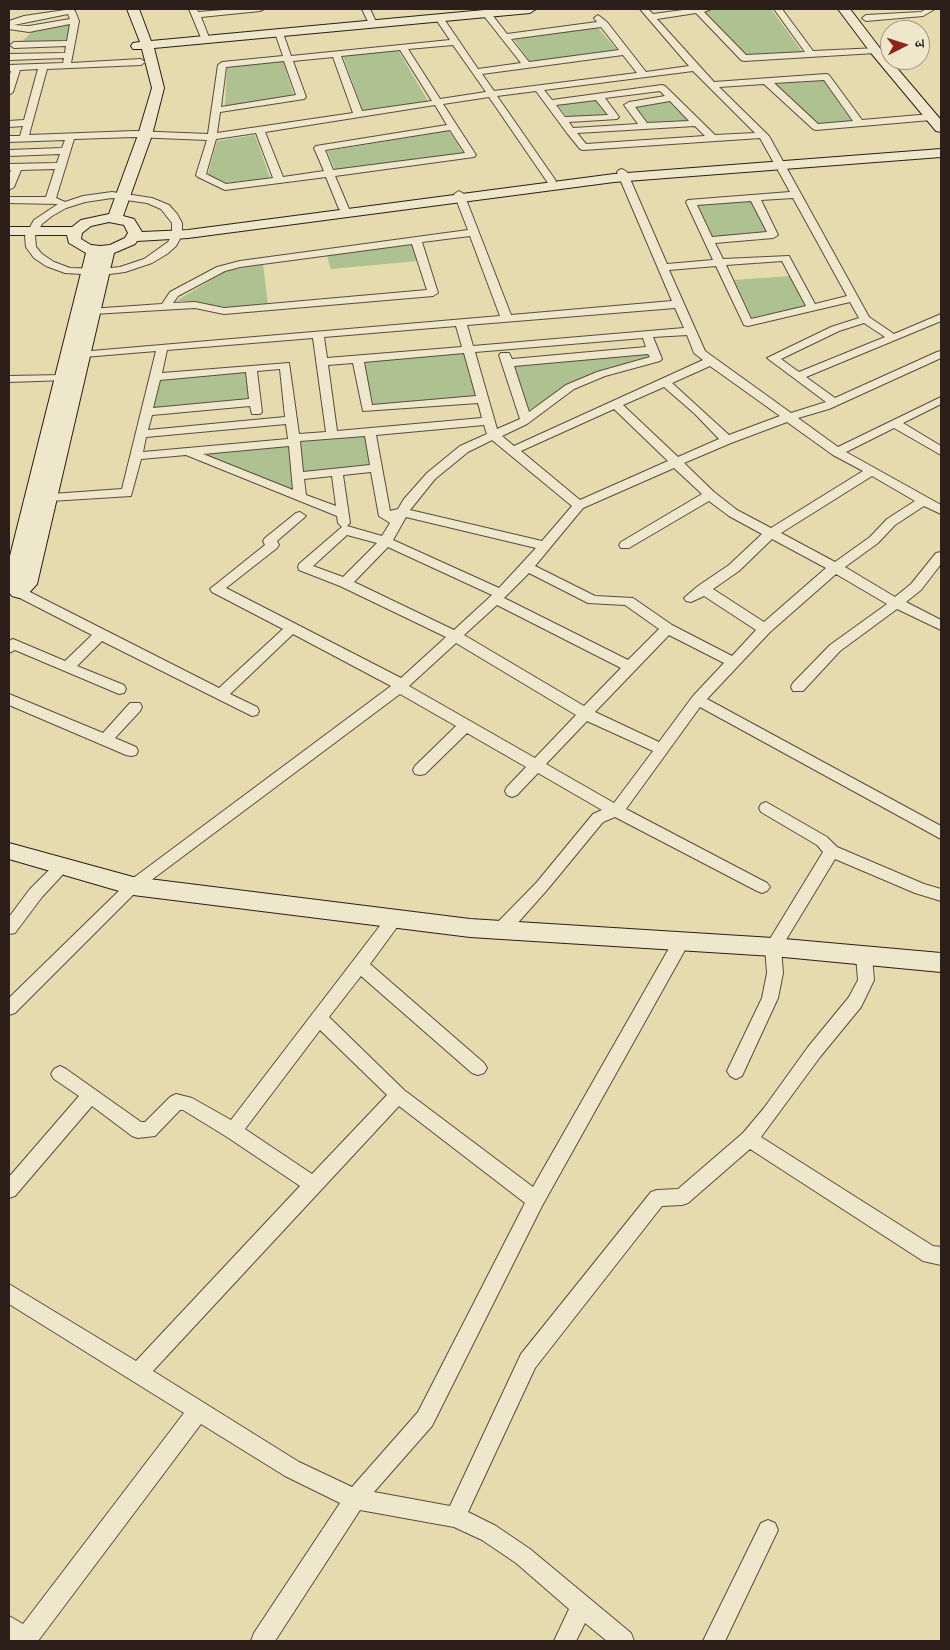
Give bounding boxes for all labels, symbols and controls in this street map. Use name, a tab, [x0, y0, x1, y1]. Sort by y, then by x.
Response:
north arrow	[880, 20, 930, 70]
text: उ	[911, 39, 928, 48]

